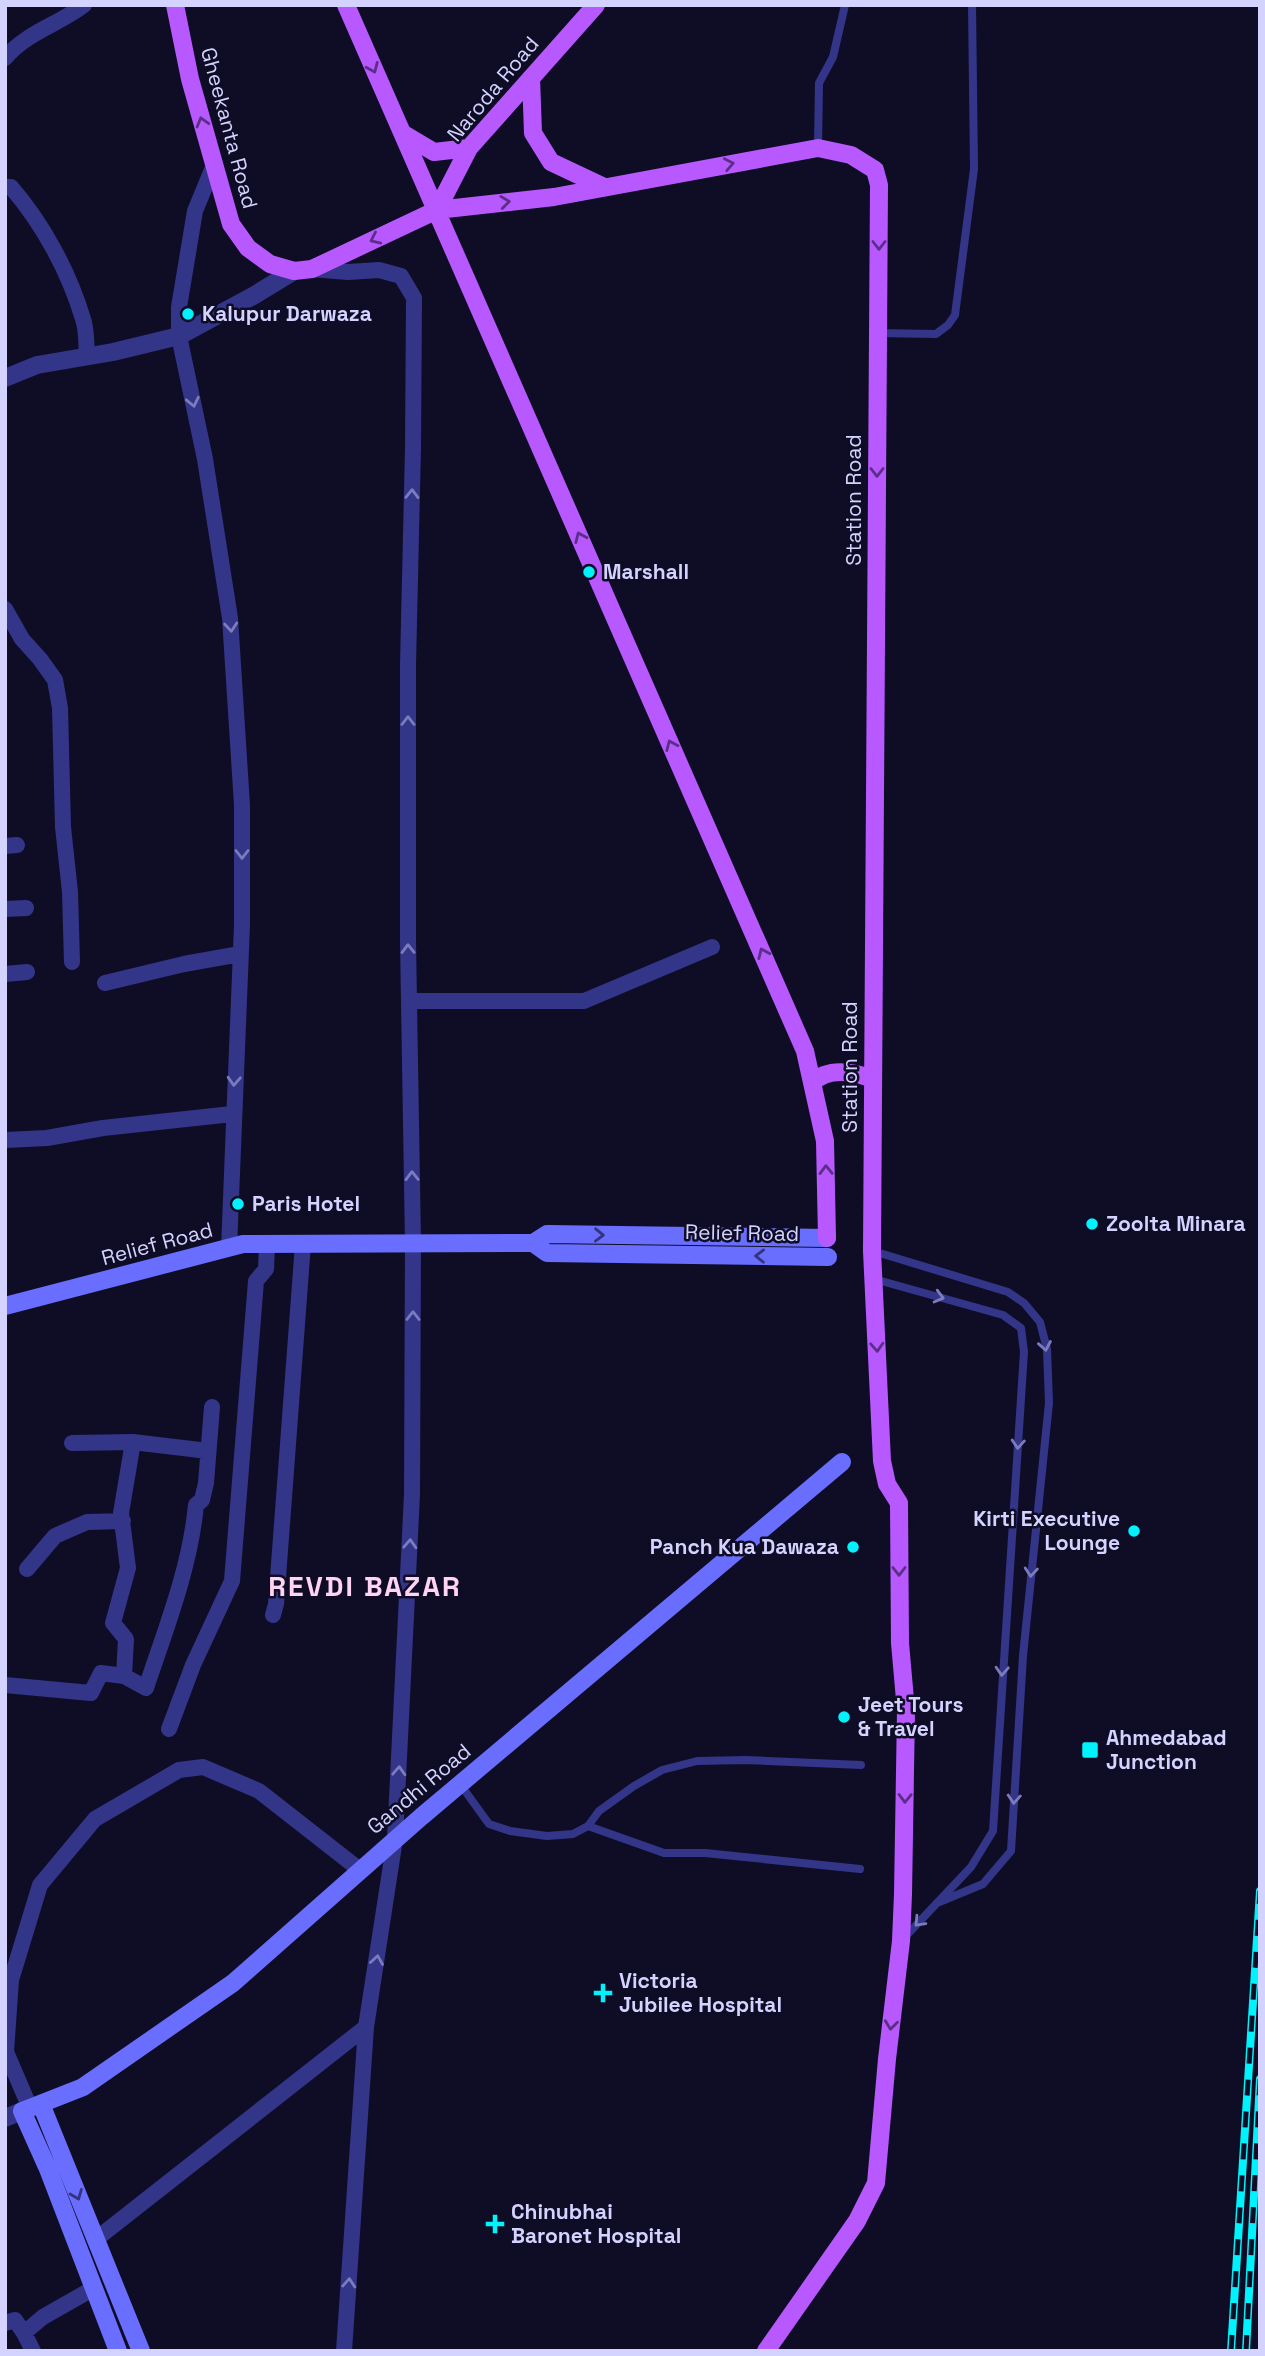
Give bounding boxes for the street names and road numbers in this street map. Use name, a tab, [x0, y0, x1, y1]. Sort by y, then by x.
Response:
street label: Naroda Road	[441, 31, 544, 147]
street label: Gheekanta Road	[195, 44, 264, 212]
street label: Station Road	[840, 434, 867, 566]
street label: Station Road	[836, 1001, 863, 1133]
street label: Relief Road	[98, 1216, 216, 1271]
street label: Relief Road	[685, 1218, 799, 1247]
street label: Gandhi Road	[361, 1737, 476, 1840]

